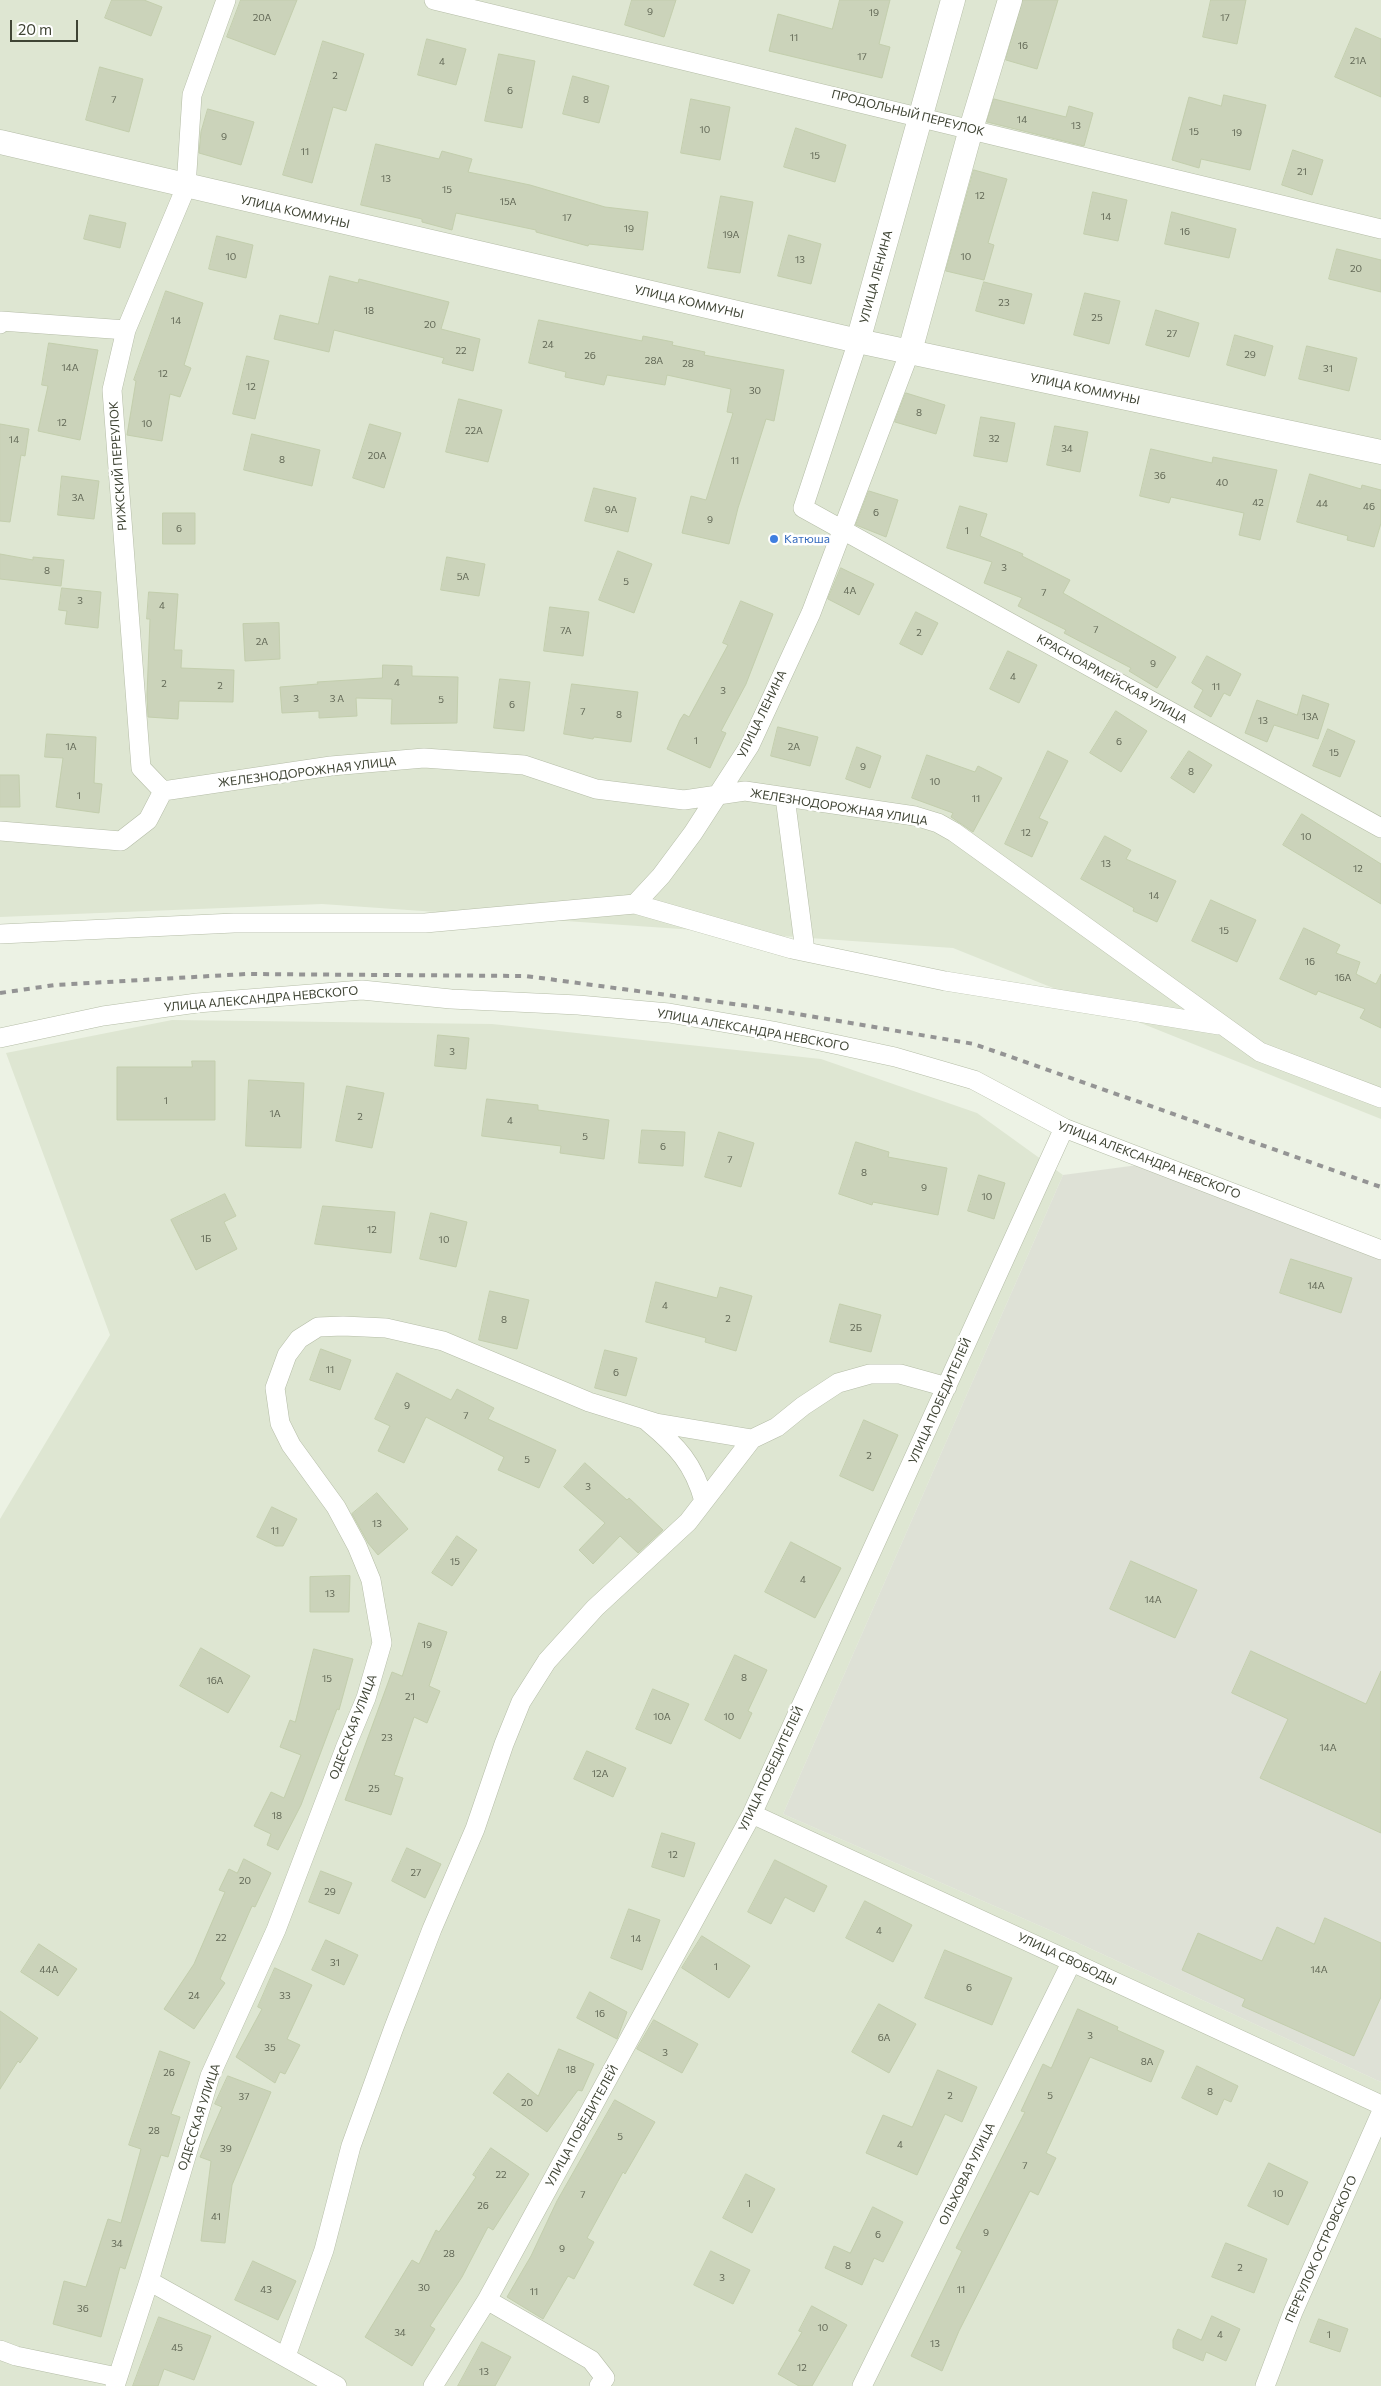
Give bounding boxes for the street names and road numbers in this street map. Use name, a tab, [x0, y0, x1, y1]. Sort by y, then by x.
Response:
street label: ПРОДОЛЬНЫЙ ПЕРЕУЛОК	[830, 87, 986, 139]
street label: УЛИЦА КОММУНЫ	[239, 192, 351, 232]
street label: УЛИЦА ЛЕНИНА	[857, 229, 895, 325]
street label: УЛИЦА КОММУНЫ	[633, 282, 745, 322]
street label: УЛИЦА КОММУНЫ	[1029, 370, 1141, 408]
street label: РИЖСКИЙ ПЕРЕУЛОК	[106, 401, 130, 531]
street label: КРАСНОАРМЕЙСКАЯ УЛИЦА	[1034, 631, 1190, 727]
street label: УЛИЦА ЛЕНИНА	[734, 668, 790, 760]
street label: ЖЕЛЕЗНОДОРОЖНАЯ УЛИЦА	[217, 754, 397, 790]
street label: ЖЕЛЕЗНОДОРОЖНАЯ УЛИЦА	[749, 786, 929, 828]
street label: УЛИЦА АЛЕКСАНДРА НЕВСКОГО	[163, 983, 359, 1015]
street label: УЛИЦА АЛЕКСАНДРА НЕВСКОГО	[656, 1006, 850, 1054]
street label: УЛИЦА АЛЕКСАНДРА НЕВСКОГО	[1055, 1118, 1243, 1202]
street label: УЛИЦА ПОБЕДИТЕЛЕЙ	[906, 1336, 974, 1466]
street label: ОДЕССКАЯ УЛИЦА	[326, 1672, 380, 1782]
street label: УЛИЦА ПОБЕДИТЕЛЕЙ	[736, 1704, 806, 1834]
street label: УЛИЦА СВОБОДЫ	[1015, 1930, 1119, 1988]
street label: ОДЕССКАЯ УЛИЦА	[175, 2062, 223, 2172]
street label: УЛИЦА ПОБЕДИТЕЛЕЙ	[543, 2063, 621, 2189]
street label: ОЛЬХОВАЯ УЛИЦА	[936, 2120, 998, 2228]
street label: ПЕРЕУЛОК ОСТРОВСКОГО	[1282, 2173, 1360, 2325]

